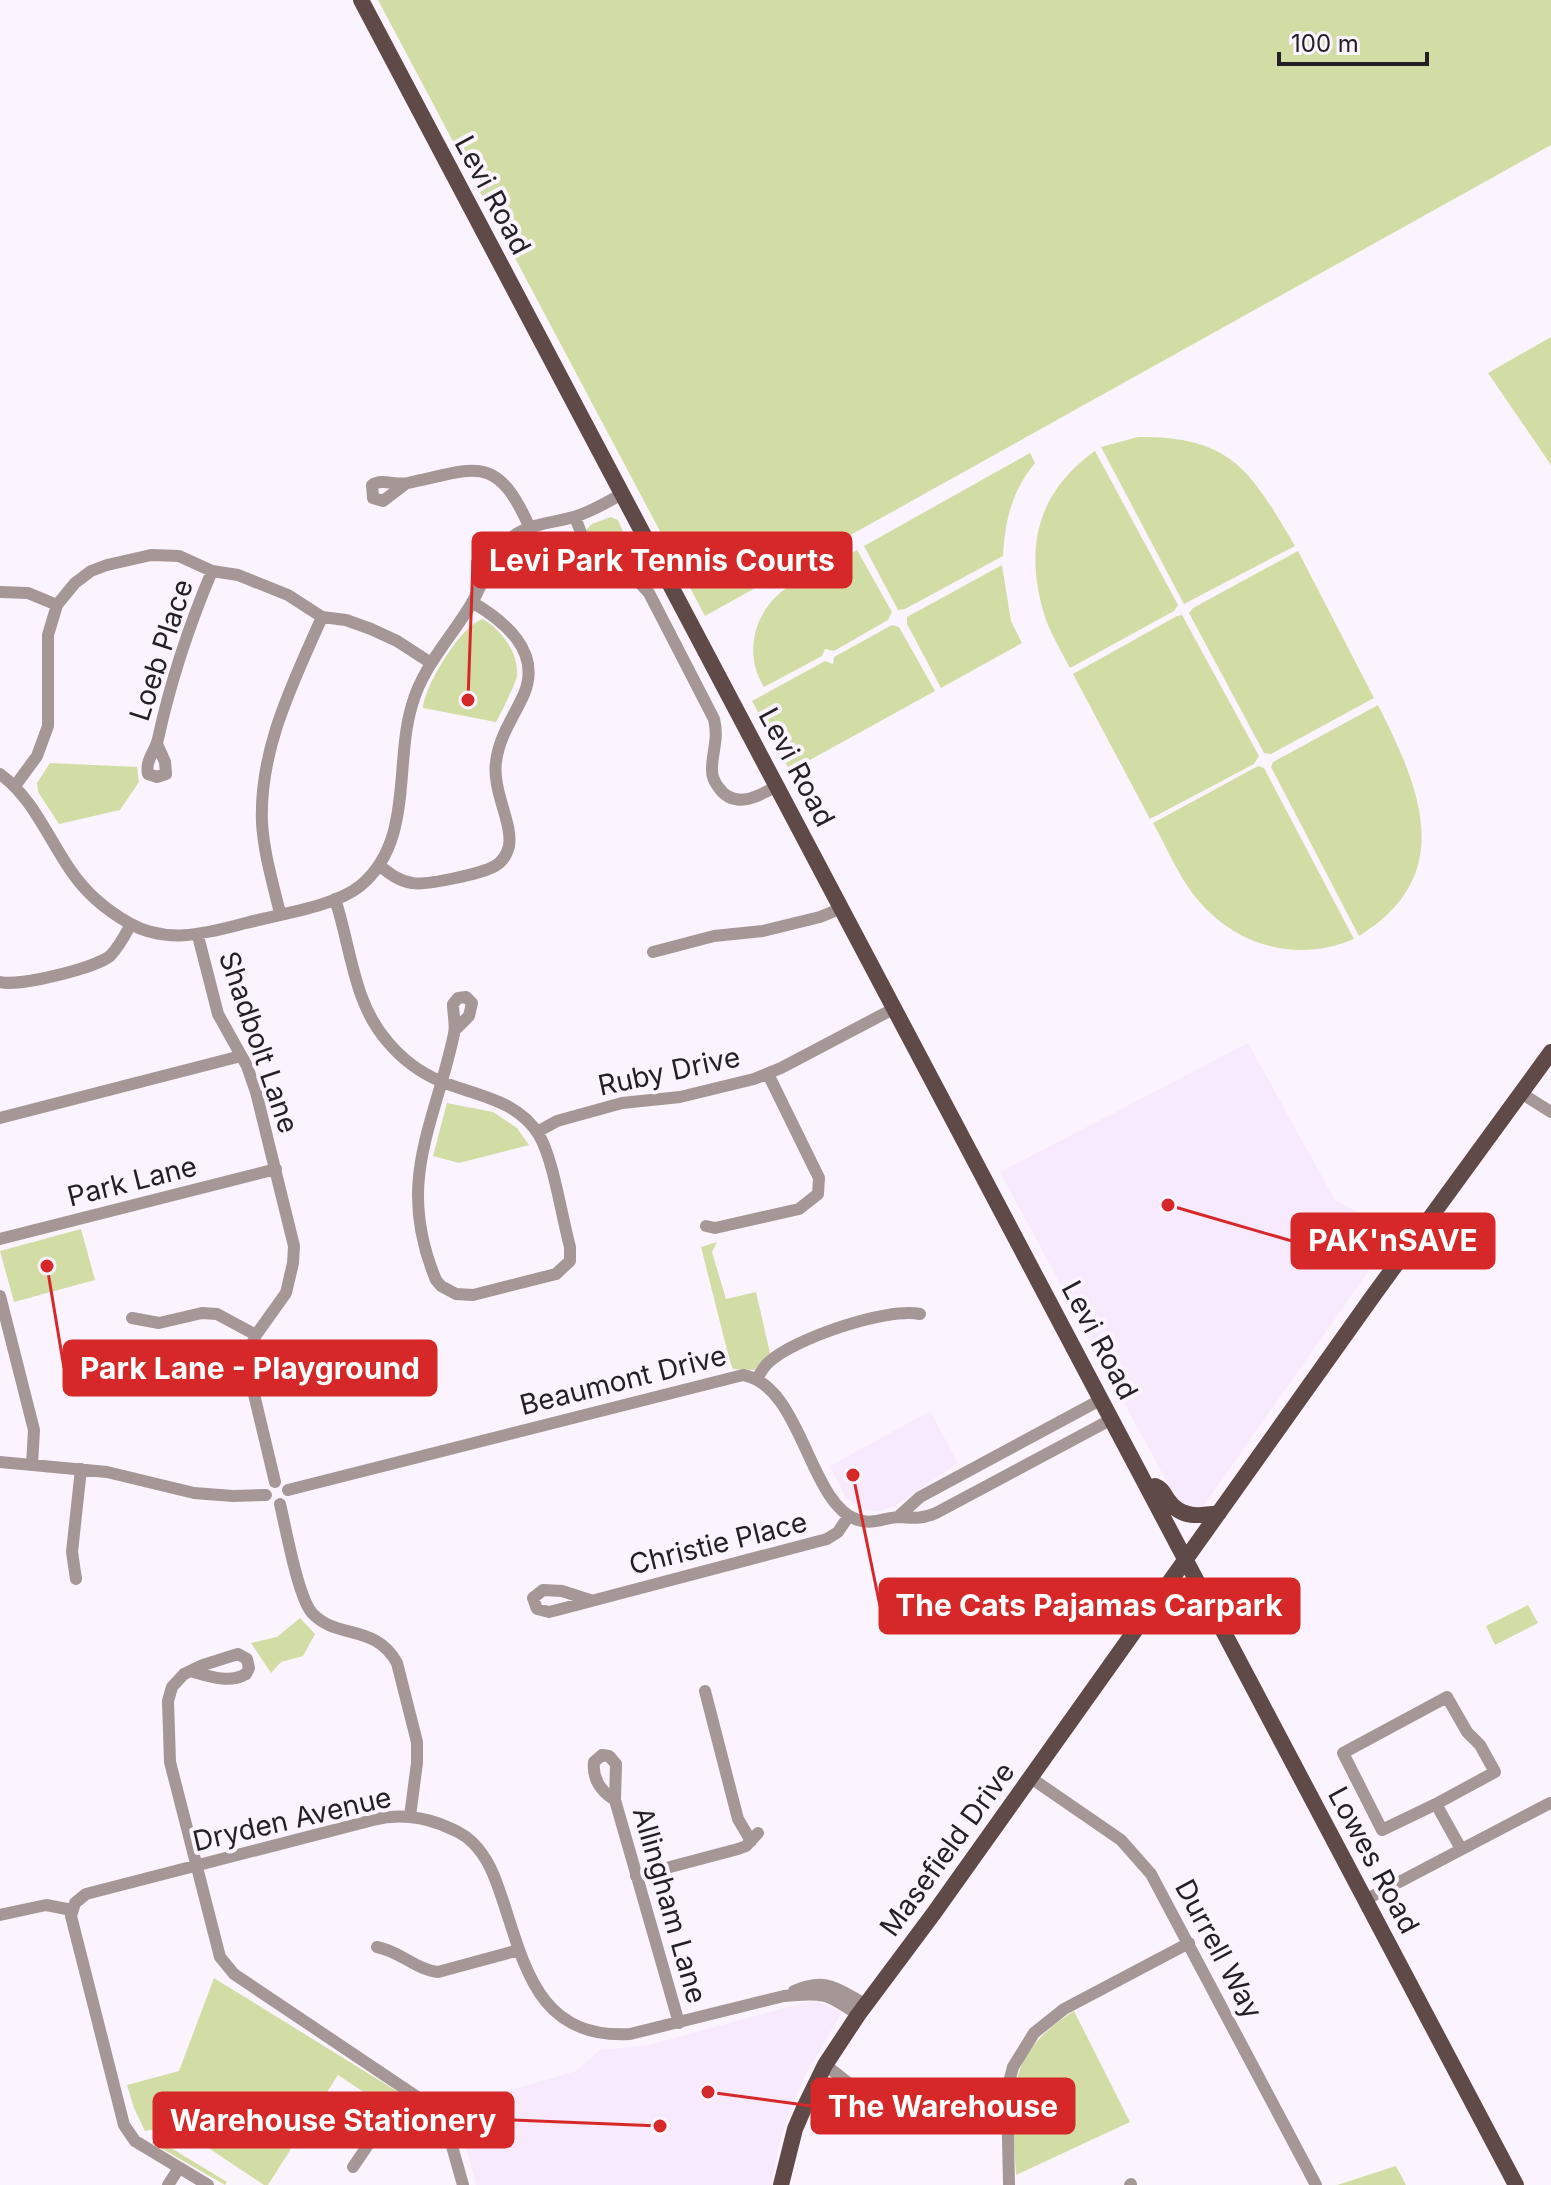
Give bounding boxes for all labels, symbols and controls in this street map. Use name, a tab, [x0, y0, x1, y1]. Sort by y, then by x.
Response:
scale bar	[1279, 16, 1427, 66]
text: 100 m	[1291, 29, 1359, 58]
street label: Levi Road	[448, 130, 538, 260]
callout: Levi Park Tennis Courts	[473, 533, 851, 587]
text: Levi Park Tennis Courts	[489, 542, 835, 578]
street label: Loeb Place	[122, 575, 200, 725]
street label: Levi Road	[752, 702, 842, 832]
street label: Shadbolt Lane	[212, 947, 306, 1137]
street label: Ruby Drive	[595, 1039, 743, 1103]
street label: Park Lane	[64, 1149, 200, 1213]
callout: PAK'nSAVE	[1292, 1214, 1494, 1268]
text: PAK'nSAVE	[1308, 1222, 1478, 1258]
street label: Levi Road	[1055, 1275, 1145, 1405]
street label: Beaumont Drive	[516, 1338, 730, 1422]
callout: Park Lane - Playground	[64, 1341, 436, 1395]
text: Park Lane - Playground	[80, 1350, 420, 1386]
street label: Christie Place	[625, 1504, 811, 1582]
callout: The Cats Pajamas Carpark	[880, 1579, 1299, 1633]
text: The Cats Pajamas Carpark	[895, 1587, 1283, 1623]
street label: Masefield Drive	[872, 1755, 1022, 1943]
street label: Dryden Avenue	[189, 1780, 395, 1858]
street label: Lowes Road	[1321, 1781, 1427, 1939]
street label: Allingham Lane	[626, 1803, 714, 2007]
street label: Durrell Way	[1168, 1874, 1270, 2024]
callout: The Warehouse	[812, 2079, 1074, 2133]
text: The Warehouse	[828, 2088, 1058, 2124]
callout: Warehouse Stationery	[154, 2093, 513, 2147]
text: Warehouse Stationery	[170, 2102, 496, 2138]

